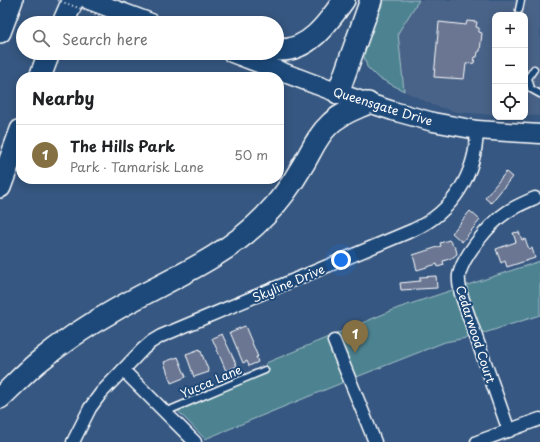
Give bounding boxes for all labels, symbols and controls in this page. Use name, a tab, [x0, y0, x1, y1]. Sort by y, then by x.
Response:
map controls	[492, 12, 528, 120]
button: +	[492, 12, 528, 48]
search box	[16, 16, 284, 60]
icon: search	[30, 27, 52, 49]
text: Search here	[62, 27, 148, 50]
button: −	[492, 48, 528, 84]
street label: Queensgate Drive	[331, 82, 435, 130]
button: locate	[492, 84, 528, 120]
text: Nearby	[32, 85, 94, 111]
text: The Hills Park	[70, 134, 175, 157]
text: 1	[42, 145, 48, 164]
text: 50 m	[234, 145, 268, 164]
text: Park · Tamarisk Lane	[70, 157, 204, 176]
your location	[331, 250, 351, 270]
street label: Skyline Drive	[249, 260, 327, 306]
street label: Cedarwood Court	[452, 283, 500, 385]
pin: 1	[342, 320, 368, 353]
street label: Yucca Lane	[177, 360, 245, 402]

